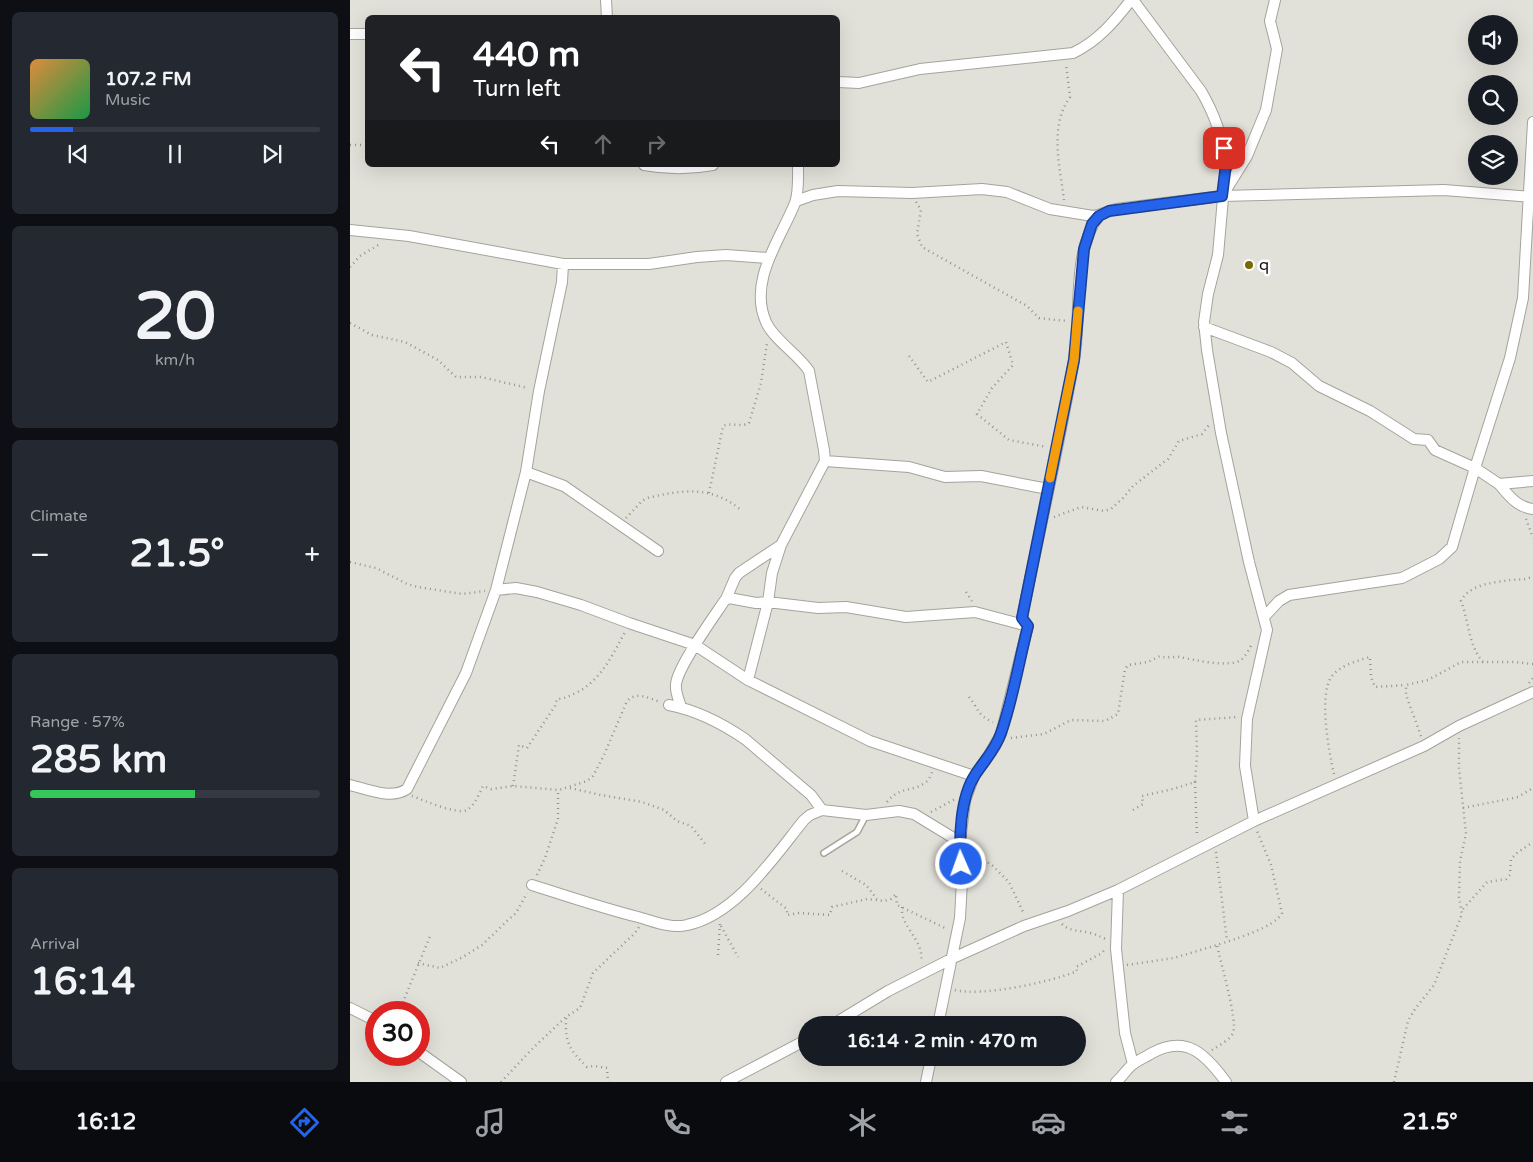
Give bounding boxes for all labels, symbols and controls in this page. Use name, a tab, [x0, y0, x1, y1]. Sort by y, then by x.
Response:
map controls	[1468, 15, 1518, 185]
button: sound	[1468, 15, 1518, 65]
text: 440 m	[473, 34, 580, 76]
icon: left	[390, 35, 455, 100]
text: 107.2 FM	[105, 68, 192, 90]
button: search	[1468, 75, 1518, 125]
text: Turn left	[473, 76, 561, 102]
text: Music	[105, 90, 150, 110]
pin	[1203, 127, 1245, 169]
icon: left	[536, 130, 564, 158]
icon: ahead	[589, 130, 617, 158]
icon: right	[642, 130, 670, 158]
icon: arrive	[1210, 134, 1238, 162]
button: layers	[1468, 135, 1518, 185]
icon: previous	[64, 140, 92, 168]
icon: pause	[161, 140, 189, 168]
icon: next	[258, 140, 286, 168]
place label: q	[1259, 255, 1269, 275]
marker: q	[1243, 259, 1255, 271]
text: 20	[134, 278, 216, 357]
text: km/h	[155, 350, 195, 370]
text: Climate	[30, 506, 88, 526]
text: 21.5°	[130, 531, 225, 577]
text: −	[30, 538, 50, 572]
text: +	[304, 538, 320, 572]
text: Range · 57%	[30, 712, 125, 732]
text: 285 km	[30, 737, 167, 783]
position arrow	[934, 837, 986, 889]
text: Arrival	[30, 934, 79, 954]
text: 16:14	[30, 959, 135, 1005]
speed limit sign: 30	[365, 1001, 430, 1066]
text: 16:14 · 2 min · 470 m	[846, 1030, 1038, 1052]
icon: directions	[287, 1105, 322, 1140]
icon: music	[473, 1105, 508, 1140]
icon: phone	[659, 1105, 694, 1140]
icon: climate	[845, 1105, 880, 1140]
icon: car	[1031, 1105, 1066, 1140]
icon: filters	[1217, 1105, 1252, 1140]
text: 16:12	[75, 1109, 136, 1135]
text: 21.5°	[1402, 1109, 1457, 1135]

